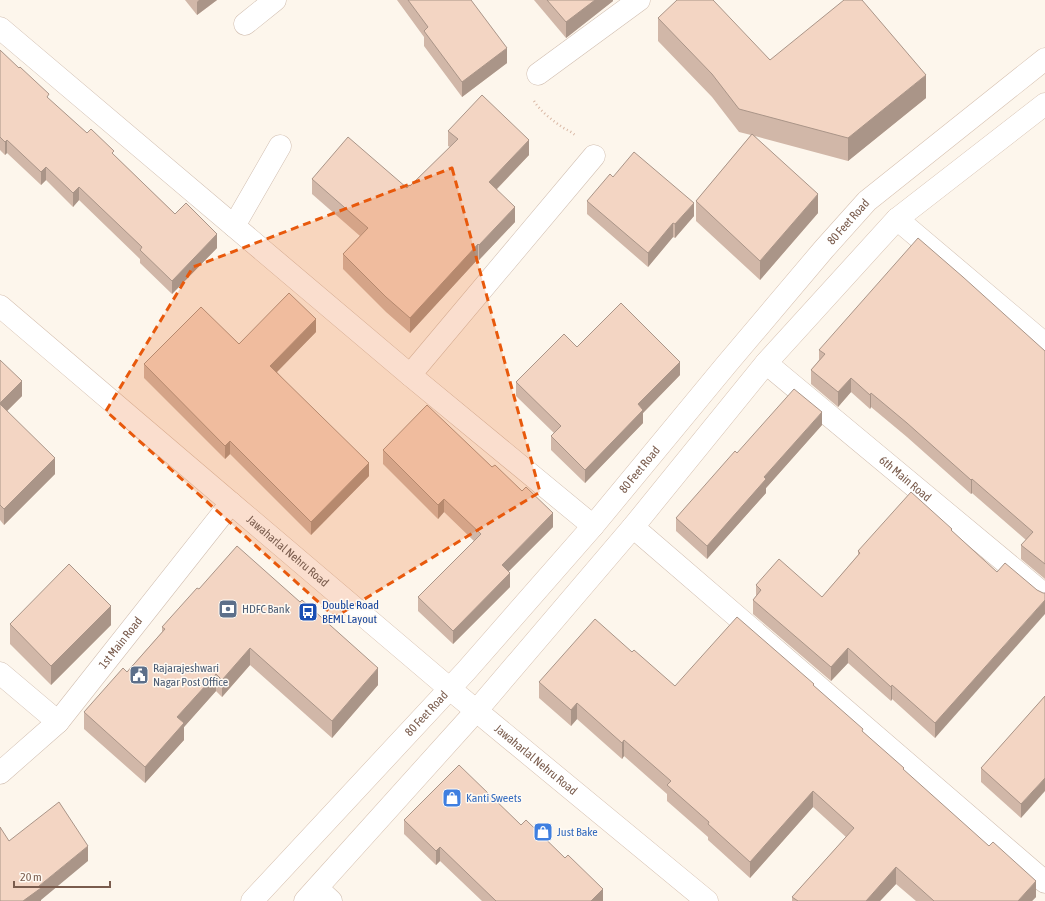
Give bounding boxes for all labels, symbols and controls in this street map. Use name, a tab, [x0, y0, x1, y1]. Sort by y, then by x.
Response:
street label: 80 Feet Road	[824, 196, 872, 248]
street label: 80 Feet Road	[616, 443, 663, 496]
street label: 6th Main Road	[876, 453, 934, 504]
street label: Jawaharlal Nehru Road	[244, 512, 331, 590]
bank icon: HDFC Bank	[217, 598, 239, 620]
place label: Double Road BEML Layout	[322, 598, 379, 626]
bus stop icon: Double Road BEML Layout	[297, 601, 319, 623]
place label: HDFC Bank	[242, 602, 291, 616]
street label: 1st Main Road	[96, 614, 145, 672]
place label: Rajarajeshwari Nagar Post Office	[153, 661, 228, 689]
public building icon: Rajarajeshwari Nagar Post Office	[128, 664, 150, 686]
street label: 80 Feet Road	[402, 688, 451, 739]
street label: Jawaharlal Nehru Road	[492, 722, 580, 798]
shop icon: Kanti Sweets	[441, 787, 463, 809]
place label: Kanti Sweets	[466, 791, 521, 805]
shop icon: Just Bake	[532, 821, 554, 843]
place label: Just Bake	[557, 825, 598, 839]
scale bar	[14, 863, 110, 889]
text: 20 m	[20, 870, 42, 884]

